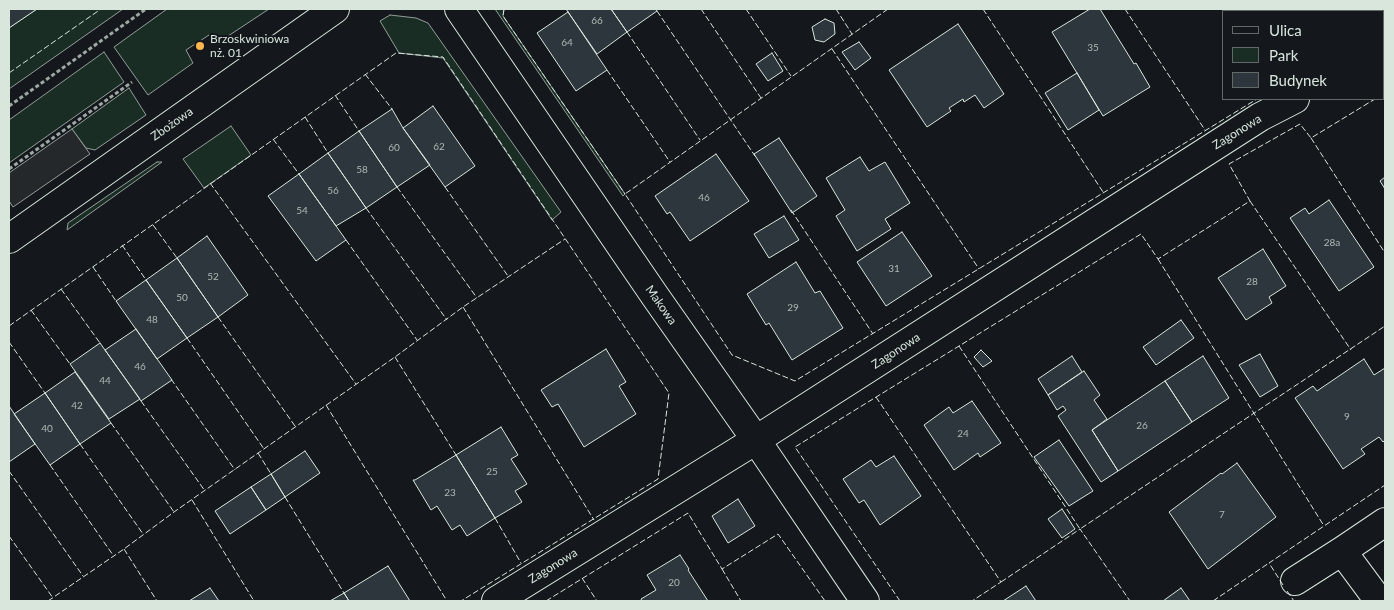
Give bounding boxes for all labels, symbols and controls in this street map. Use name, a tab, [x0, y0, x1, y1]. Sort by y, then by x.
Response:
legend	[1222, 10, 1384, 100]
house number: 66	[591, 15, 603, 27]
text: Ulica	[1269, 21, 1302, 39]
place label: Brzoskwiniowa nż. 01	[210, 32, 289, 60]
house number: 64	[561, 37, 573, 49]
marker: Brzoskwiniowa nż. 01	[194, 40, 206, 52]
house number: 35	[1087, 42, 1099, 54]
text: Park	[1269, 46, 1298, 64]
text: Budynek	[1269, 71, 1327, 89]
street label: Zbożowa	[148, 104, 196, 144]
street label: Zagonowa	[1210, 111, 1264, 153]
house number: 62	[433, 141, 445, 153]
house number: 60	[388, 142, 400, 154]
house number: 58	[356, 164, 368, 176]
house number: 56	[327, 185, 339, 197]
house number: 46	[698, 192, 710, 204]
house number: 54	[296, 205, 308, 217]
house number: 28a	[1324, 237, 1340, 249]
house number: 31	[888, 263, 900, 275]
house number: 52	[207, 271, 219, 283]
house number: 28	[1246, 276, 1258, 288]
street label: Makowa	[642, 283, 680, 327]
house number: 50	[176, 292, 188, 304]
house number: 29	[787, 302, 799, 314]
house number: 48	[146, 314, 158, 326]
street label: Zagonowa	[869, 330, 923, 372]
house number: 46	[134, 361, 146, 373]
house number: 44	[99, 375, 111, 387]
house number: 42	[71, 400, 83, 412]
house number: 9	[1344, 411, 1350, 423]
house number: 26	[1136, 420, 1148, 432]
house number: 40	[41, 423, 53, 435]
house number: 24	[957, 428, 969, 440]
house number: 25	[486, 466, 498, 478]
house number: 23	[444, 487, 456, 499]
house number: 7	[1219, 509, 1225, 521]
street label: Zagonowa	[526, 545, 580, 587]
house number: 20	[668, 577, 680, 589]

